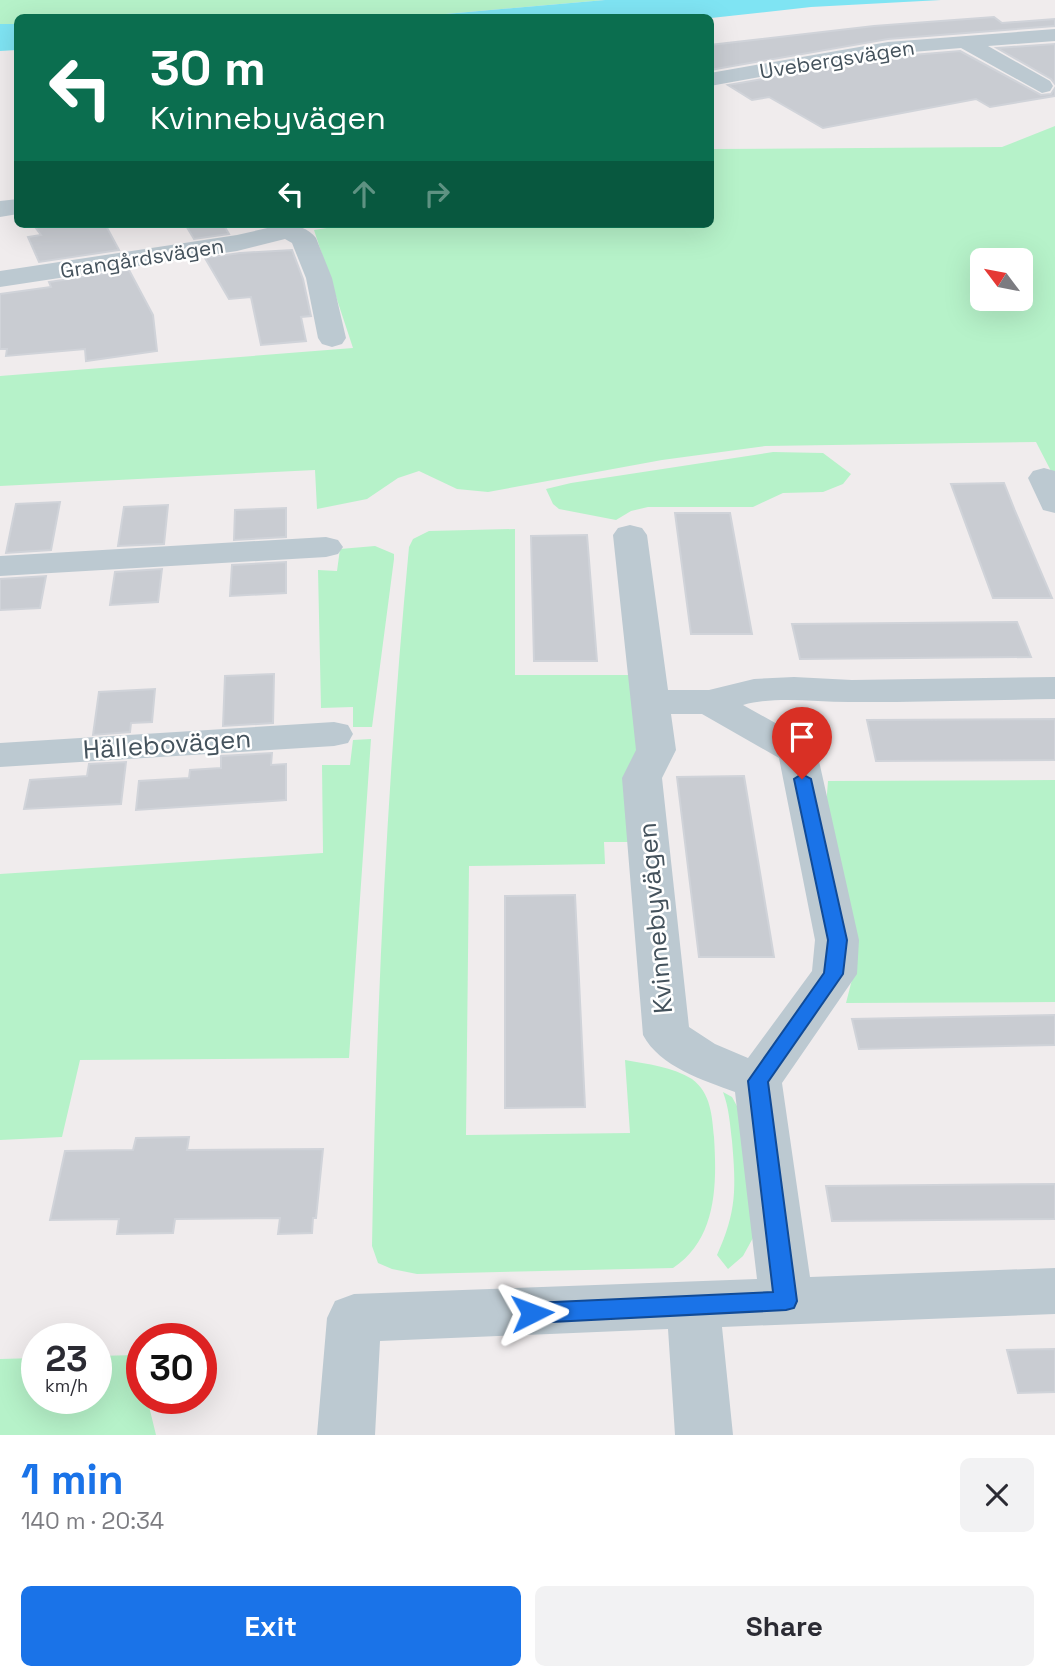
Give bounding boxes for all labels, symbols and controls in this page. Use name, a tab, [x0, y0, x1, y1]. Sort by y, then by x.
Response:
street label: Uvebergsvägen	[758, 33, 916, 85]
text: 30 m	[150, 37, 266, 99]
icon: left	[35, 42, 126, 133]
text: Kvinnebyvägen	[150, 98, 386, 138]
icon: left	[272, 175, 310, 213]
icon: ahead	[345, 175, 383, 213]
icon: right	[418, 175, 456, 213]
street label: Grangårdsvägen	[58, 232, 226, 284]
north arrow	[970, 248, 1032, 312]
map controls	[970, 248, 1033, 311]
pin	[772, 707, 832, 779]
icon: arrive	[783, 718, 821, 756]
street label: Hällebovägen	[82, 721, 252, 767]
street label: Kvinnebyvägen	[630, 821, 680, 1015]
position arrow	[495, 1276, 569, 1350]
speed limit sign: 30	[126, 1323, 217, 1414]
text: 23	[45, 1337, 88, 1381]
text: km/h	[45, 1374, 88, 1397]
text: 1 min	[21, 1453, 124, 1506]
button: close	[960, 1458, 1034, 1532]
text: 140 m · 20:34	[21, 1506, 164, 1536]
button: Exit	[21, 1586, 521, 1666]
button: Share	[535, 1586, 1034, 1666]

